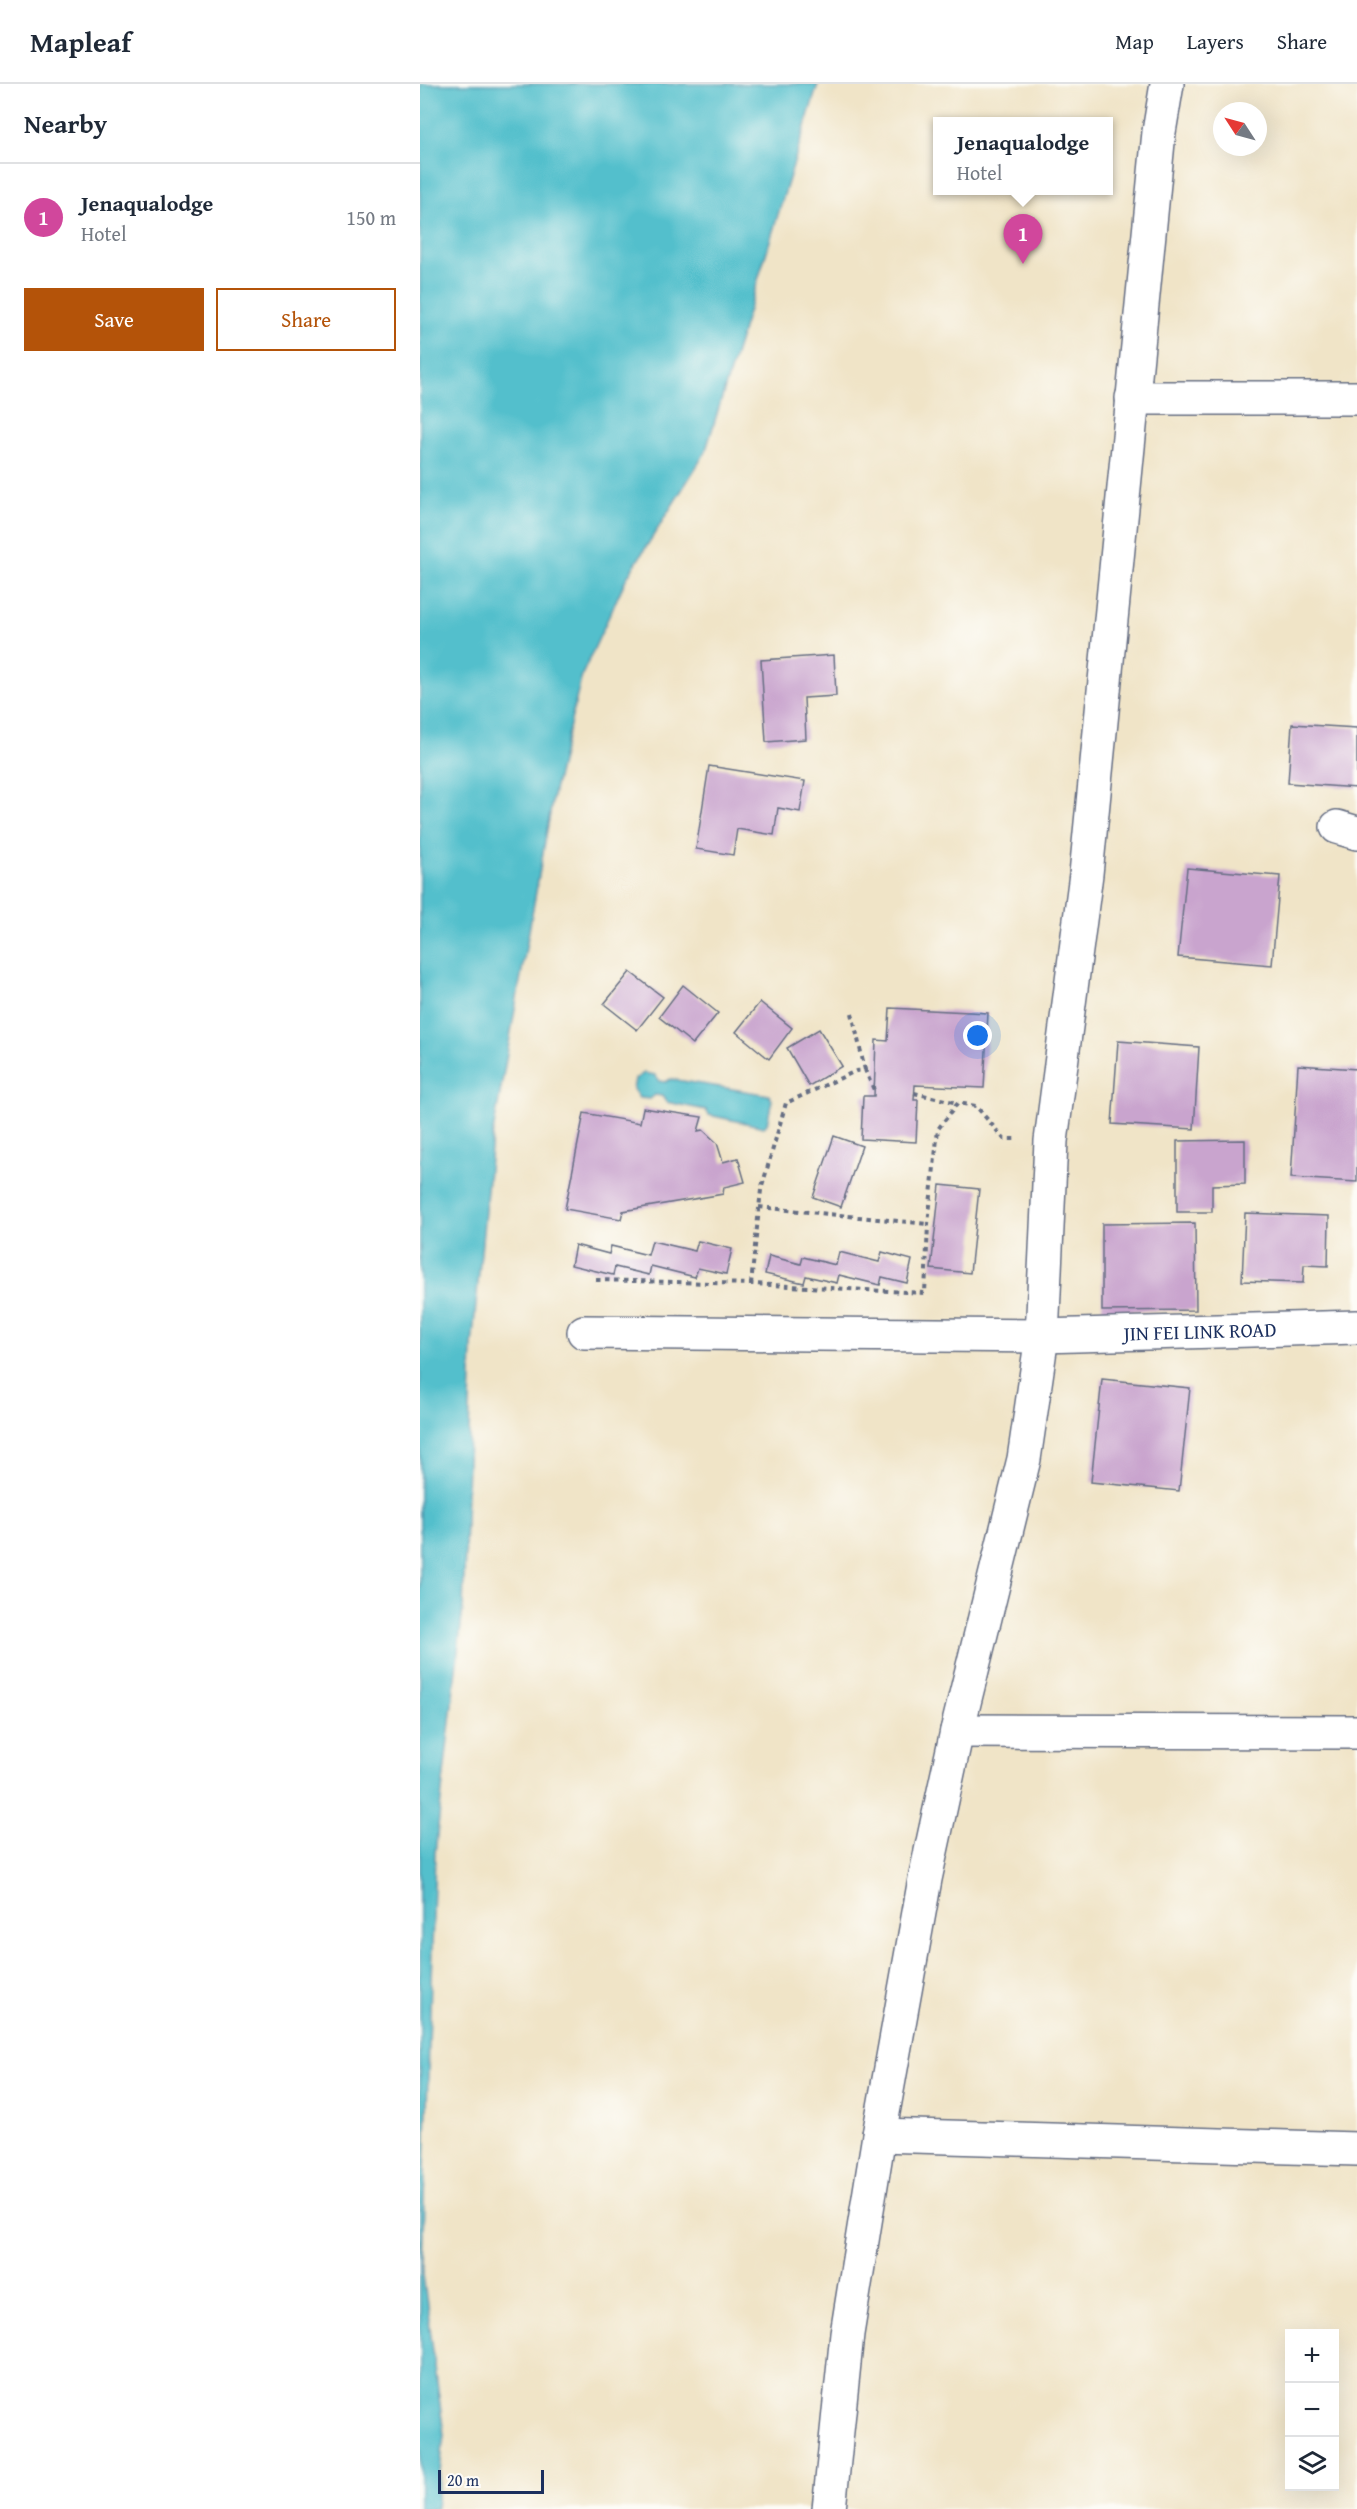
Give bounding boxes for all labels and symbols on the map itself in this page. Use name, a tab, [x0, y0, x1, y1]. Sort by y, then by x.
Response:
north arrow	[1213, 102, 1267, 156]
pin: 1	[1004, 214, 1042, 264]
your location	[963, 1021, 992, 1050]
street label: JIN FEI LINK ROAD	[1120, 1314, 1277, 1348]
scale bar	[438, 2467, 544, 2494]

